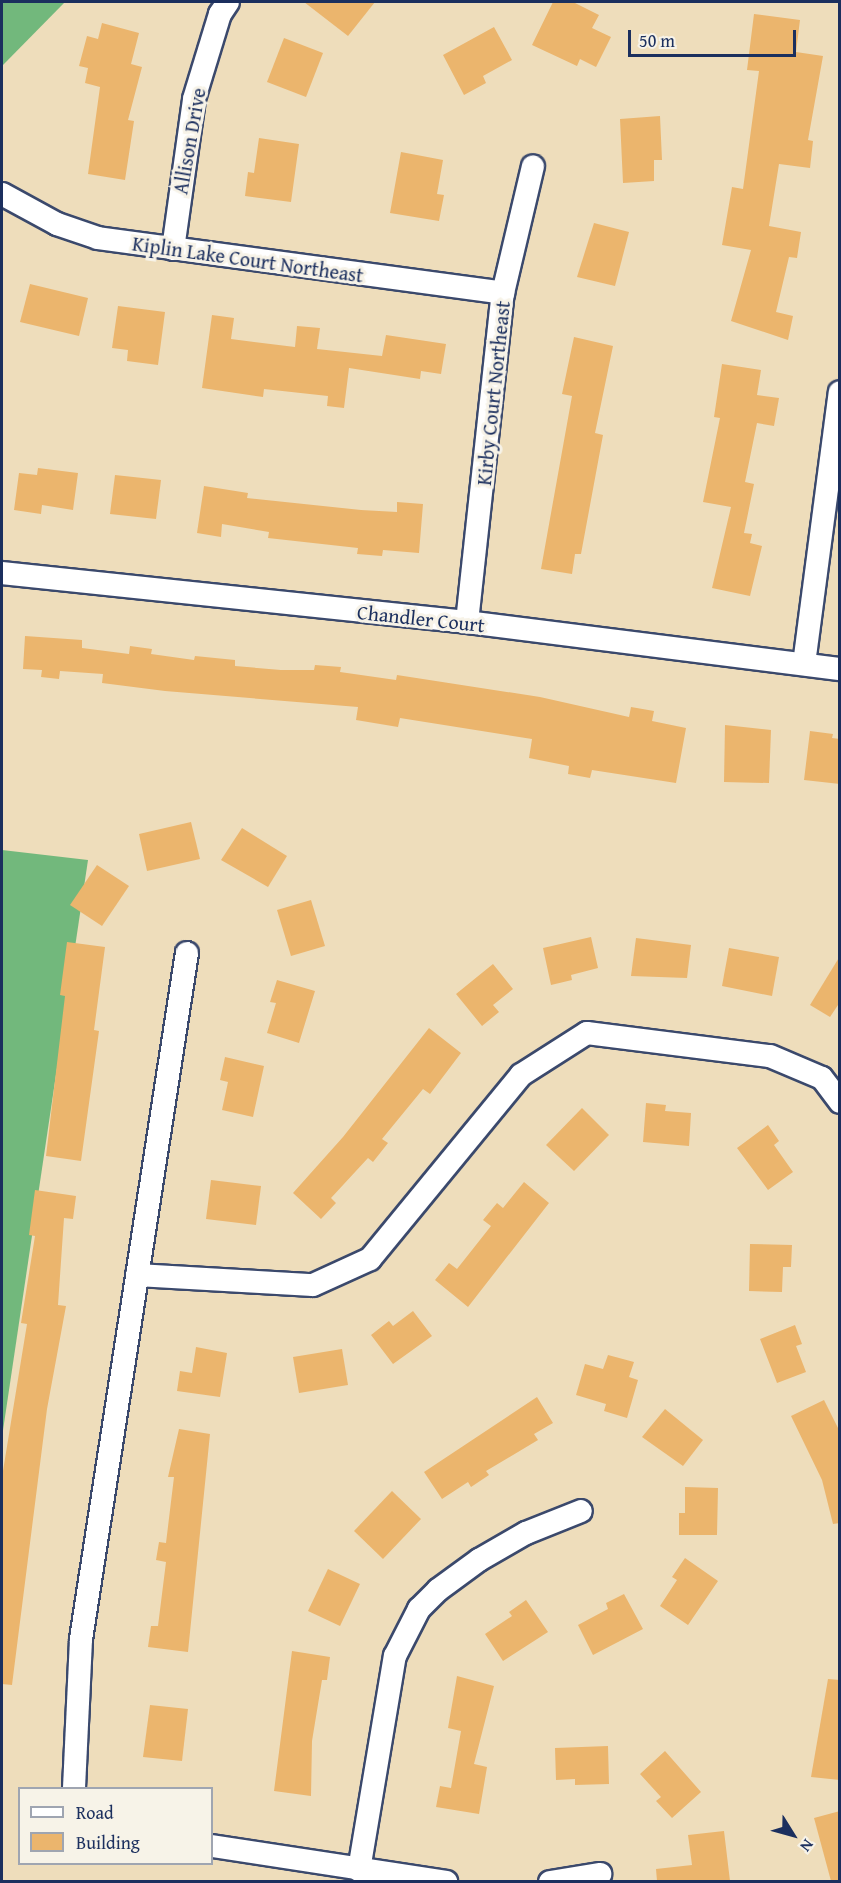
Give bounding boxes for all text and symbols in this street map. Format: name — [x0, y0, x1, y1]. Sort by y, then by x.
scale bar — [631, 18, 799, 56]
text: 50 m — [639, 27, 675, 54]
street label: Allison Drive — [168, 86, 210, 196]
street label: Kiplin Lake Court Northeast — [131, 231, 365, 287]
street label: Kirby Court Northeast — [471, 299, 515, 487]
street label: Chandler Court — [356, 599, 486, 637]
legend — [18, 1787, 213, 1865]
text: Road — [76, 1799, 114, 1826]
north arrow — [763, 1805, 823, 1865]
text: Building — [76, 1829, 140, 1856]
text: N — [795, 1834, 820, 1857]

